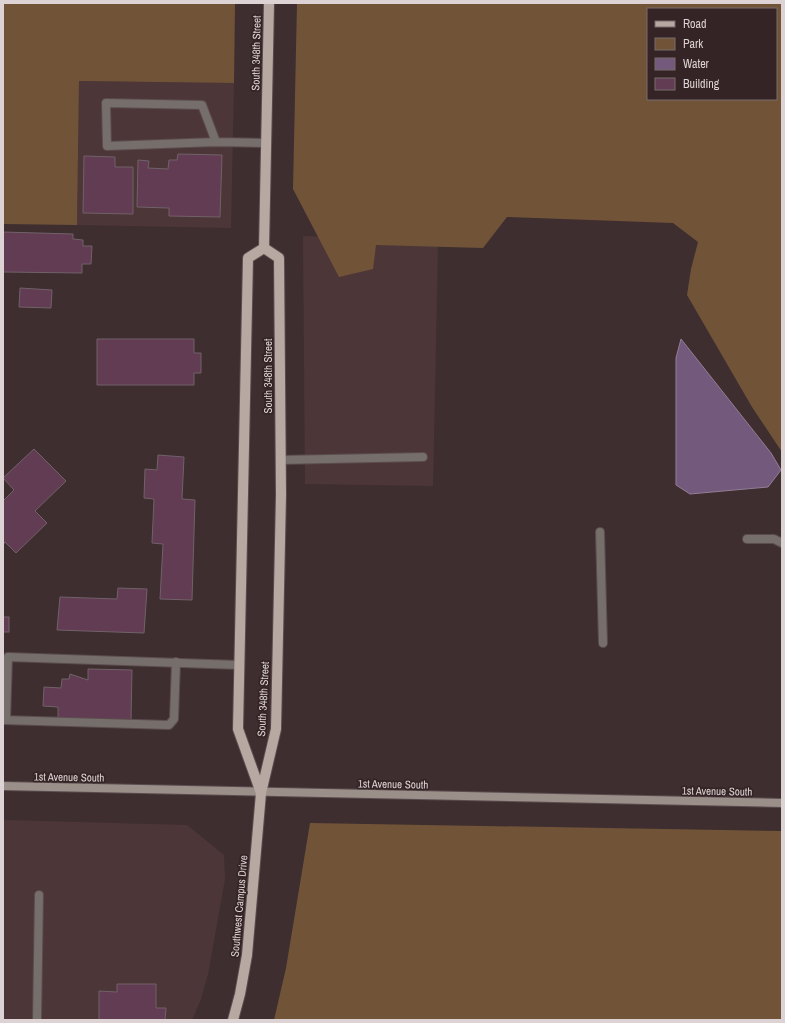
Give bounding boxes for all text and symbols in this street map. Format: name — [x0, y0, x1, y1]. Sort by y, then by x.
legend — [647, 8, 777, 100]
street label: South 348th Street — [248, 15, 264, 91]
text: Road — [683, 16, 707, 32]
text: Park — [683, 36, 703, 52]
text: Water — [683, 56, 710, 72]
text: Building — [683, 76, 720, 92]
street label: South 348th Street — [261, 338, 275, 414]
street label: South 348th Street — [254, 661, 272, 737]
street label: 1st Avenue South — [34, 769, 104, 785]
street label: 1st Avenue South — [358, 776, 428, 792]
street label: 1st Avenue South — [682, 783, 752, 799]
street label: Southwest Campus Drive — [228, 854, 250, 958]

